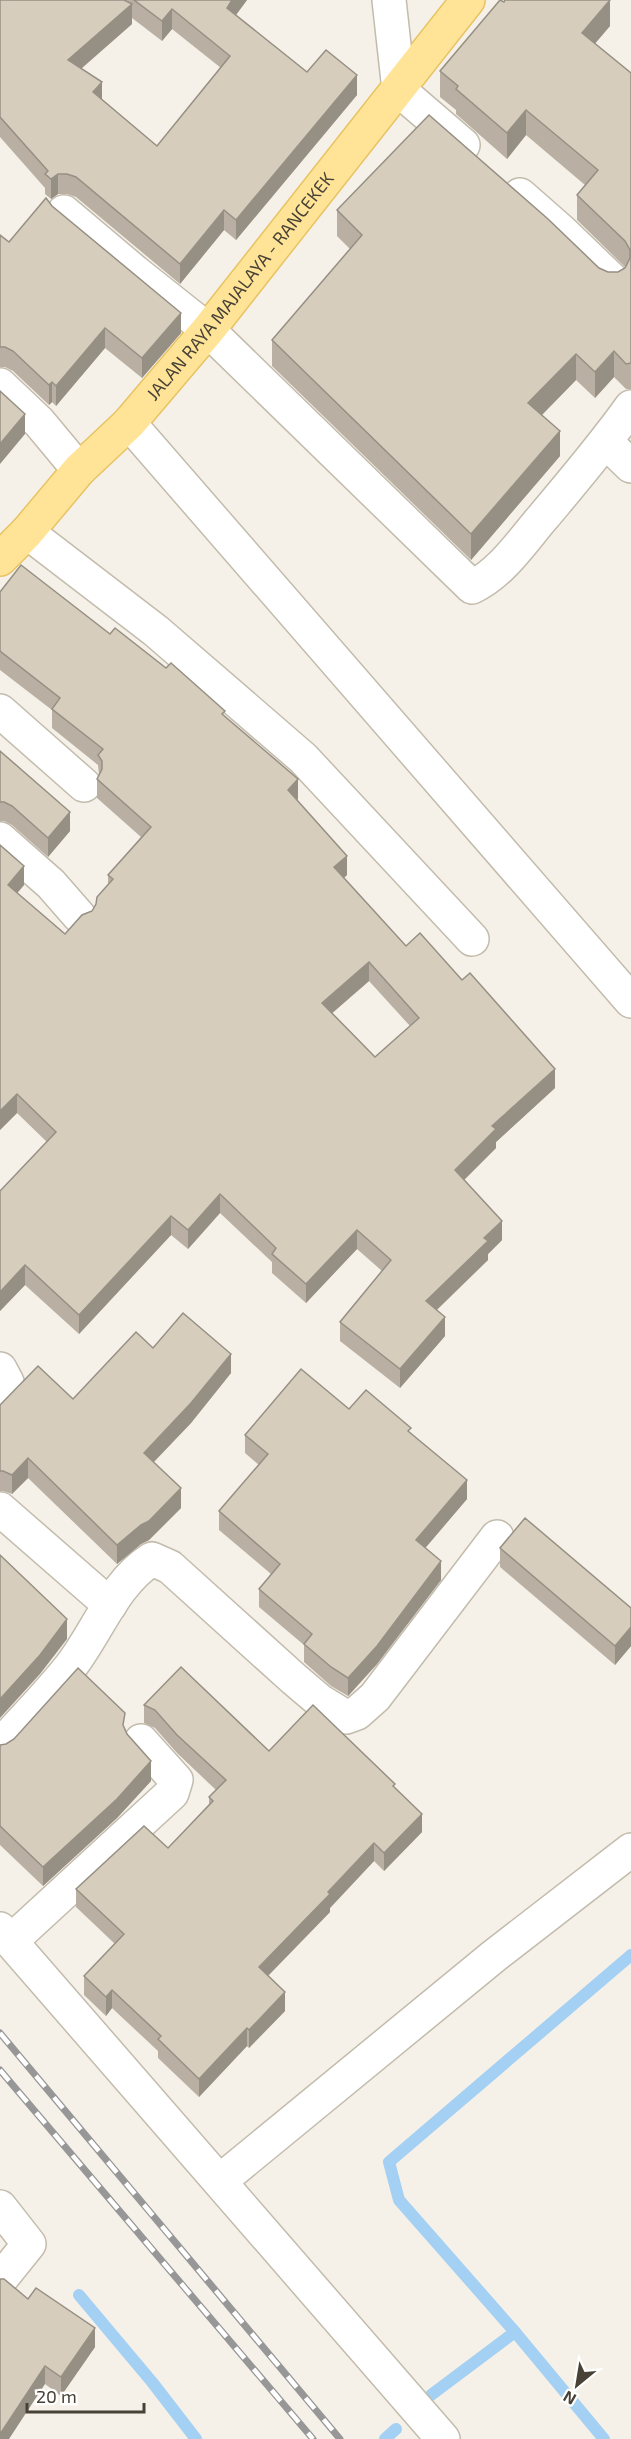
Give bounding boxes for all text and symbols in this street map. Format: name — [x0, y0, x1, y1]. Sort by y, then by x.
street label: JALAN RAYA MAJALAYA - RANCEKEK — [141, 167, 338, 404]
north arrow — [547, 2355, 607, 2415]
scale bar — [27, 2376, 144, 2414]
text: 20 m — [36, 2385, 77, 2407]
text: N — [559, 2387, 579, 2410]

